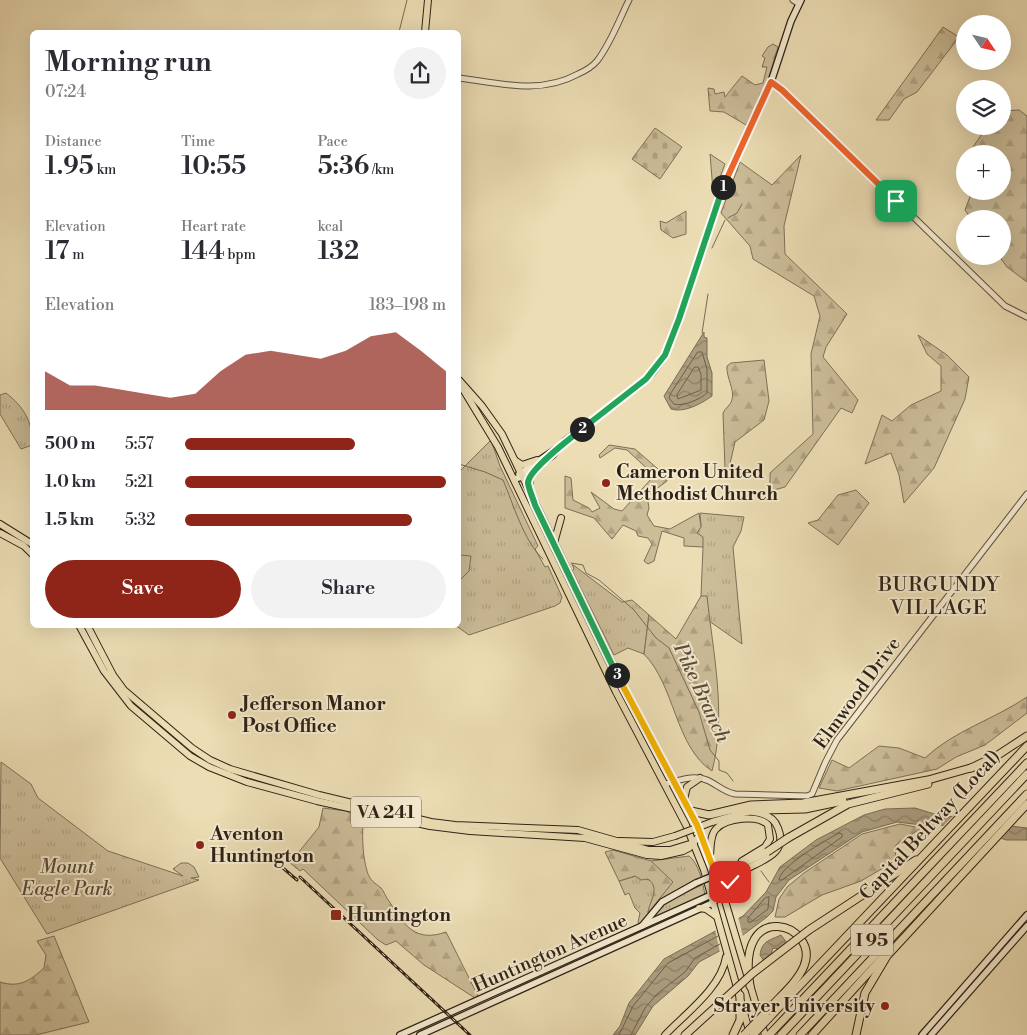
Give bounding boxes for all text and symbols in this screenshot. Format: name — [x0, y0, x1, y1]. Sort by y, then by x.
north arrow — [956, 15, 1011, 70]
map controls — [956, 15, 1011, 265]
text: Morning run — [45, 45, 212, 80]
button: share — [394, 47, 446, 99]
button: layers — [956, 80, 1011, 135]
text: 07:24 — [45, 82, 86, 102]
text: Distance — [45, 133, 102, 151]
text: Time — [181, 133, 215, 151]
text: Pace — [318, 133, 348, 151]
button: + — [956, 145, 1011, 200]
text: 1.95 — [45, 151, 94, 182]
text: 10:55 — [181, 151, 246, 182]
text: 5:36 — [318, 151, 369, 182]
text: km — [94, 161, 116, 179]
text: /km — [369, 161, 394, 179]
pin: 1 — [710, 174, 736, 200]
text: 1 — [720, 178, 727, 196]
pin — [875, 180, 917, 222]
icon: arrive — [882, 187, 910, 215]
button: − — [956, 210, 1011, 265]
text: Elevation — [45, 218, 106, 236]
text: Heart rate — [181, 218, 246, 236]
text: kcal — [318, 218, 343, 236]
text: 17 — [45, 236, 69, 267]
text: 144 — [181, 236, 225, 267]
text: 132 — [318, 236, 359, 267]
text: m — [69, 246, 84, 264]
text: bpm — [225, 246, 256, 264]
text: Elevation — [45, 295, 114, 315]
text: 183–198 m — [369, 295, 446, 315]
pin: 2 — [570, 416, 594, 442]
text: 2 — [578, 420, 587, 438]
text: 500 m — [45, 434, 95, 454]
text: 5:57 — [125, 434, 154, 454]
place label: Cameron United Methodist Church — [616, 460, 778, 506]
text: 1.0 km — [45, 472, 96, 492]
text: 5:21 — [125, 472, 154, 492]
marker: Cameron United Methodist Church — [600, 477, 612, 489]
text: 1.5 km — [45, 510, 94, 530]
text: 5:32 — [125, 510, 155, 530]
button: Save — [45, 560, 241, 618]
button: Share — [251, 560, 446, 618]
district label: BURGUNDY VILLAGE — [877, 573, 1000, 621]
street label: Elmwood Drive — [808, 632, 906, 754]
water label: Pike Branch — [667, 638, 735, 748]
pin: 3 — [604, 662, 630, 688]
text: 3 — [613, 666, 622, 684]
place label: Jefferson Manor Post Office — [239, 692, 386, 738]
marker: Jefferson Manor Post Office — [226, 709, 238, 721]
street label: Capital Beltway (Local) — [854, 745, 1006, 905]
road number: VA 241 — [351, 796, 421, 828]
place label: Aventon Huntington — [209, 822, 314, 868]
marker: Aventon Huntington — [194, 839, 206, 851]
park label: Mount Eagle Park — [21, 855, 112, 901]
pin — [709, 861, 751, 903]
icon: check — [716, 868, 744, 896]
place label: Huntington — [347, 903, 451, 927]
marker: Huntington — [329, 908, 343, 922]
street label: Huntington Avenue — [469, 908, 631, 998]
road number: I 95 — [851, 924, 893, 956]
place label: Strayer University — [714, 994, 875, 1018]
marker: Strayer University — [879, 1000, 891, 1012]

